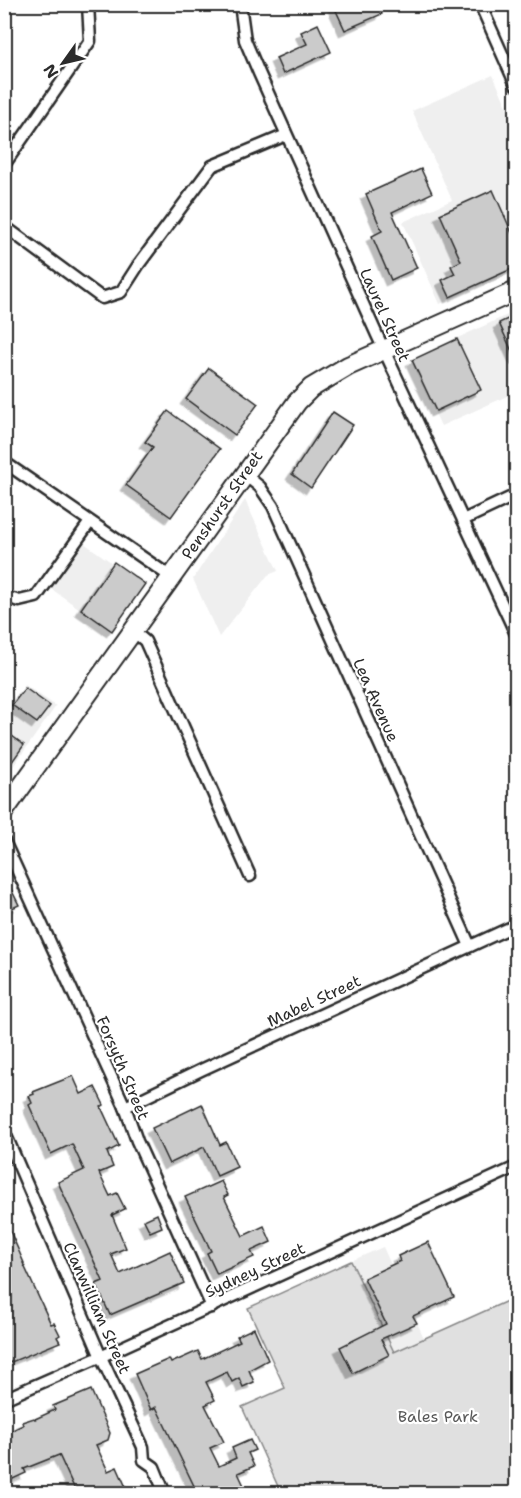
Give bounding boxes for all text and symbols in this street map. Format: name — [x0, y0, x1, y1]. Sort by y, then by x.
north arrow — [33, 33, 93, 93]
text: N — [39, 60, 63, 82]
street label: Laurel Street — [355, 265, 415, 365]
street label: Penshurst Street — [177, 447, 267, 563]
street label: Lea Avenue — [348, 655, 404, 745]
street label: Mabel Street — [264, 970, 364, 1032]
street label: Forsyth Street — [92, 1013, 154, 1123]
street label: Sydney Street — [202, 1238, 308, 1302]
street label: Clanwilliam Street — [58, 1239, 136, 1377]
park label: Bales Park — [398, 1406, 478, 1427]

